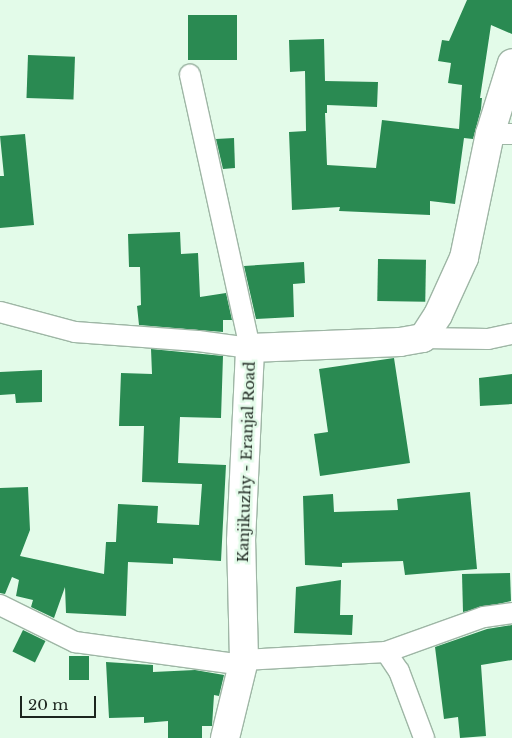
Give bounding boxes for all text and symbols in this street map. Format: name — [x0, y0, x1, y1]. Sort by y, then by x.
street label: Kanjikuzhy - Eranjal Road — [233, 361, 259, 563]
scale bar — [22, 686, 99, 718]
text: 20 m — [28, 695, 68, 714]

